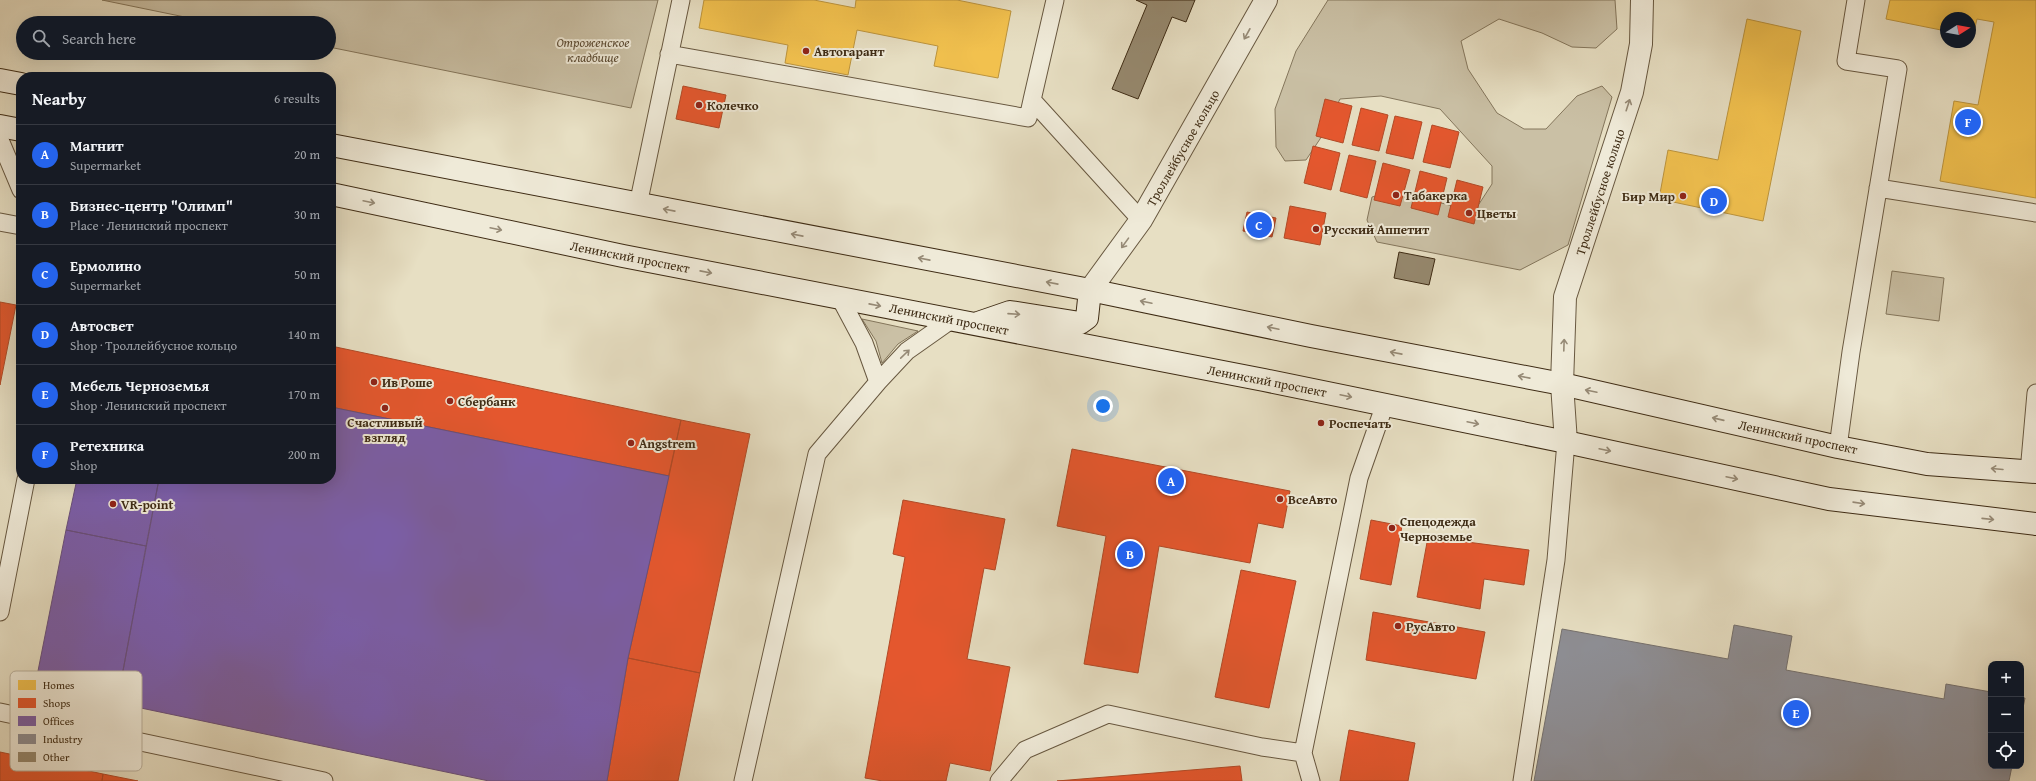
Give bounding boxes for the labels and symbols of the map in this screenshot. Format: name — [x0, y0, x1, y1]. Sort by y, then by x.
north arrow — [1940, 12, 1976, 48]
one-way arrow — [1243, 28, 1250, 40]
park label: Отроженское кладбище — [556, 33, 630, 67]
place label: Автогарант — [814, 42, 885, 61]
marker: Автогарант — [801, 46, 811, 56]
street label: Троллейбусное кольцо — [1142, 86, 1224, 210]
place label: Колечко — [707, 96, 759, 115]
one-way arrow — [1625, 99, 1632, 112]
marker: Колечко — [694, 100, 704, 110]
pin: F — [1955, 107, 1981, 137]
street label: Троллейбусное кольцо — [1571, 126, 1630, 258]
place label: Табакерка — [1404, 186, 1468, 205]
pin: D — [1701, 186, 1727, 216]
place label: Бир Мир — [1622, 187, 1676, 206]
marker: Табакерка — [1391, 190, 1401, 200]
marker: Бир Мир — [1678, 191, 1688, 201]
one-way arrow — [362, 199, 375, 207]
place label: Цветы — [1477, 204, 1516, 223]
one-way arrow — [663, 206, 676, 214]
marker: Цветы — [1464, 208, 1474, 218]
pin: C — [1246, 210, 1272, 240]
place label: Русский Аппетит — [1324, 220, 1429, 239]
marker: Русский Аппетит — [1311, 224, 1321, 234]
one-way arrow — [489, 226, 502, 234]
one-way arrow — [791, 230, 804, 238]
street label: Ленинский проспект — [569, 236, 692, 278]
one-way arrow — [1121, 237, 1129, 248]
one-way arrow — [918, 254, 931, 262]
one-way arrow — [699, 269, 712, 277]
one-way arrow — [1046, 279, 1059, 287]
one-way arrow — [1139, 297, 1152, 305]
street label: Ленинский проспект — [888, 298, 1011, 340]
one-way arrow — [868, 301, 881, 309]
one-way arrow — [1007, 310, 1020, 317]
one-way arrow — [1267, 324, 1280, 332]
one-way arrow — [1560, 339, 1567, 352]
one-way arrow — [1390, 348, 1403, 356]
one-way arrow — [900, 349, 910, 359]
street label: Ленинский проспект — [1206, 360, 1329, 402]
place label: Ив Роше — [382, 373, 432, 392]
one-way arrow — [1518, 373, 1531, 381]
marker: Ив Роше — [369, 377, 379, 387]
one-way arrow — [1585, 386, 1598, 394]
place label: Сбербанк — [458, 392, 516, 411]
one-way arrow — [1339, 393, 1352, 401]
marker: Сбербанк — [445, 396, 455, 406]
your location — [1093, 396, 1113, 416]
marker: Счастливый взгляд — [380, 403, 390, 413]
place label: Счастливый взгляд — [347, 413, 423, 447]
place label: Роспечать — [1329, 414, 1392, 433]
one-way arrow — [1712, 415, 1725, 423]
street label: Ленинский проспект — [1737, 415, 1860, 459]
marker: Роспечать — [1316, 418, 1326, 428]
one-way arrow — [1466, 419, 1479, 427]
place label: Angstrem — [639, 434, 697, 453]
marker: Angstrem — [626, 438, 636, 448]
one-way arrow — [1598, 447, 1611, 455]
pin: A — [1158, 466, 1184, 496]
one-way arrow — [1991, 466, 2004, 473]
one-way arrow — [1725, 474, 1738, 482]
place label: ВсеАвто — [1288, 490, 1337, 509]
marker: ВсеАвто — [1275, 494, 1285, 504]
place label: VR-point — [121, 495, 173, 514]
marker: VR-point — [108, 499, 118, 509]
one-way arrow — [1852, 499, 1865, 507]
place label: Спецодежда Черноземье — [1400, 512, 1476, 546]
one-way arrow — [1981, 515, 1994, 523]
marker: Спецодежда Черноземье — [1387, 523, 1397, 533]
pin: B — [1117, 539, 1143, 569]
place label: РусАвто — [1406, 617, 1455, 636]
marker: РусАвто — [1393, 621, 1403, 631]
legend — [10, 671, 142, 771]
text: Homes — [43, 677, 74, 693]
text: Shops — [43, 695, 70, 711]
pin: E — [1783, 698, 1809, 728]
text: Offices — [43, 713, 74, 729]
text: Industry — [43, 731, 83, 747]
text: Other — [43, 749, 70, 765]

